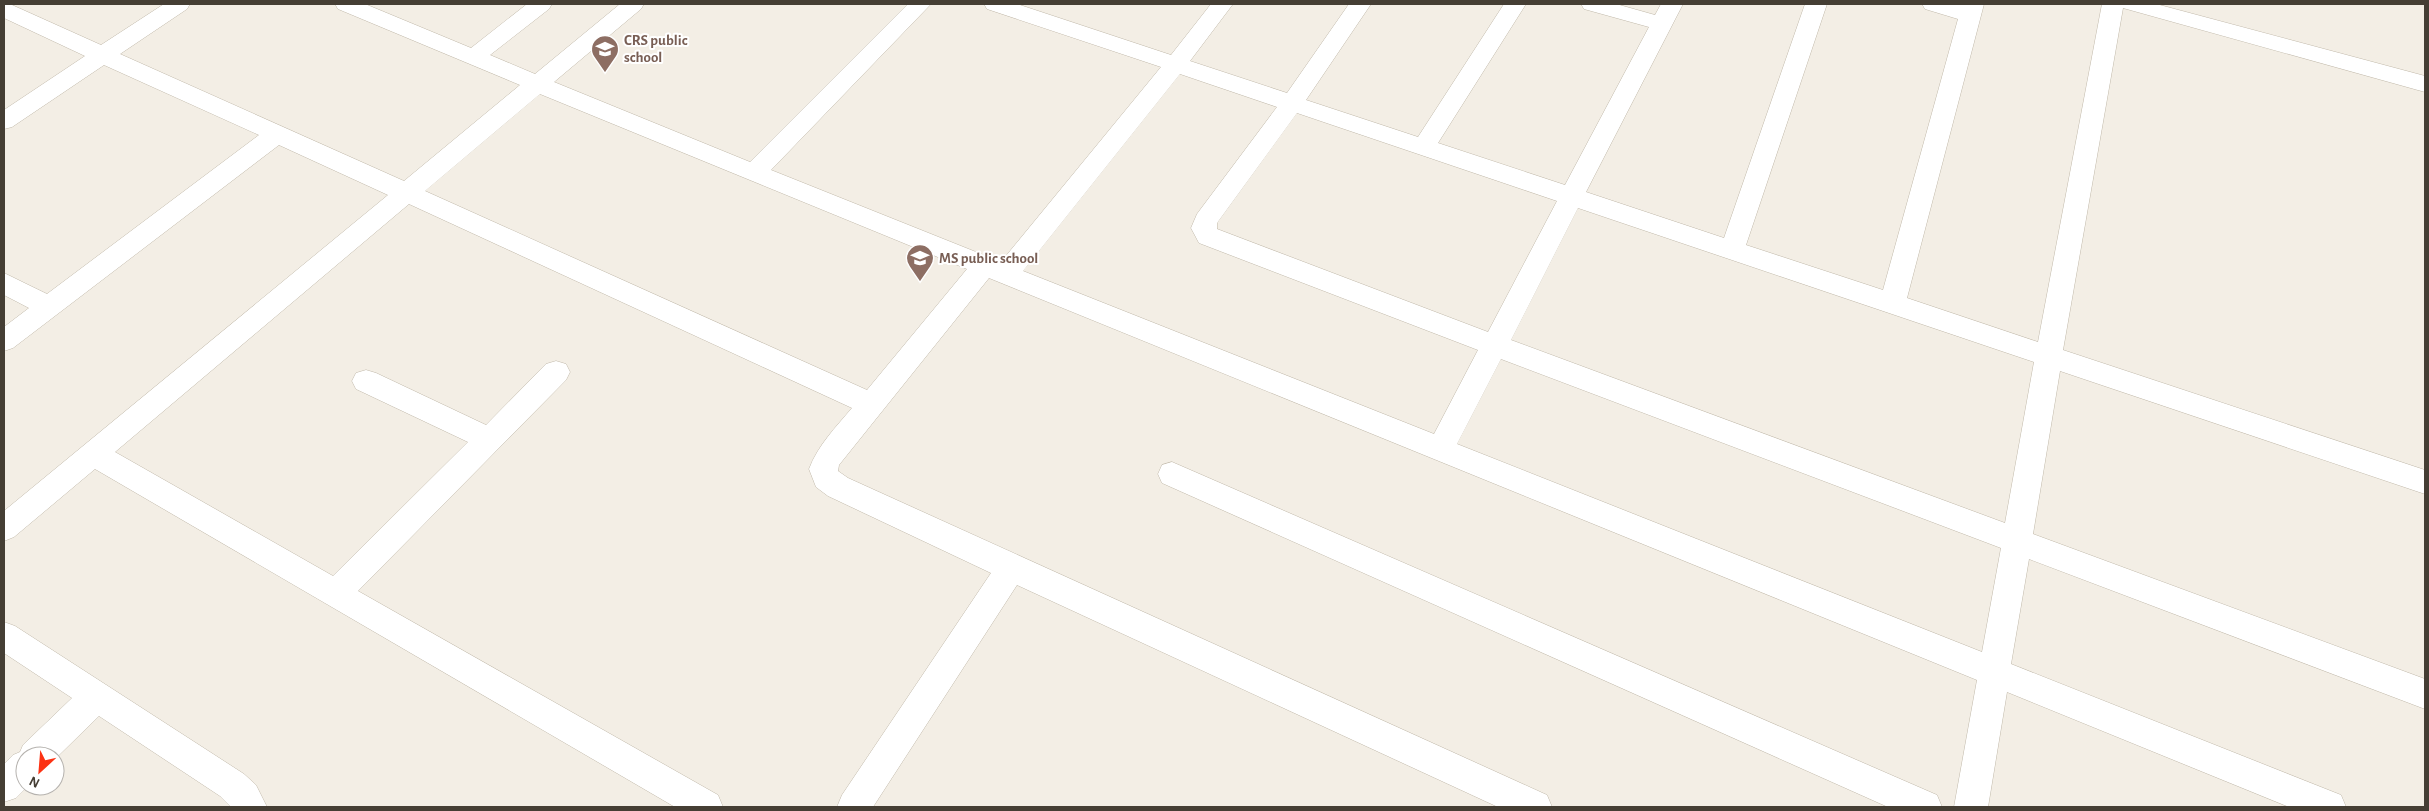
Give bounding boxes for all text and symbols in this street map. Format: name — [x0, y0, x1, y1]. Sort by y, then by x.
place label: CRS public school — [624, 33, 688, 65]
school or university icon: CRS public school — [590, 34, 620, 73]
school or university icon: MS public school — [905, 243, 935, 282]
place label: MS public school — [939, 251, 1038, 266]
north arrow — [15, 746, 65, 796]
text: N — [27, 773, 42, 790]

